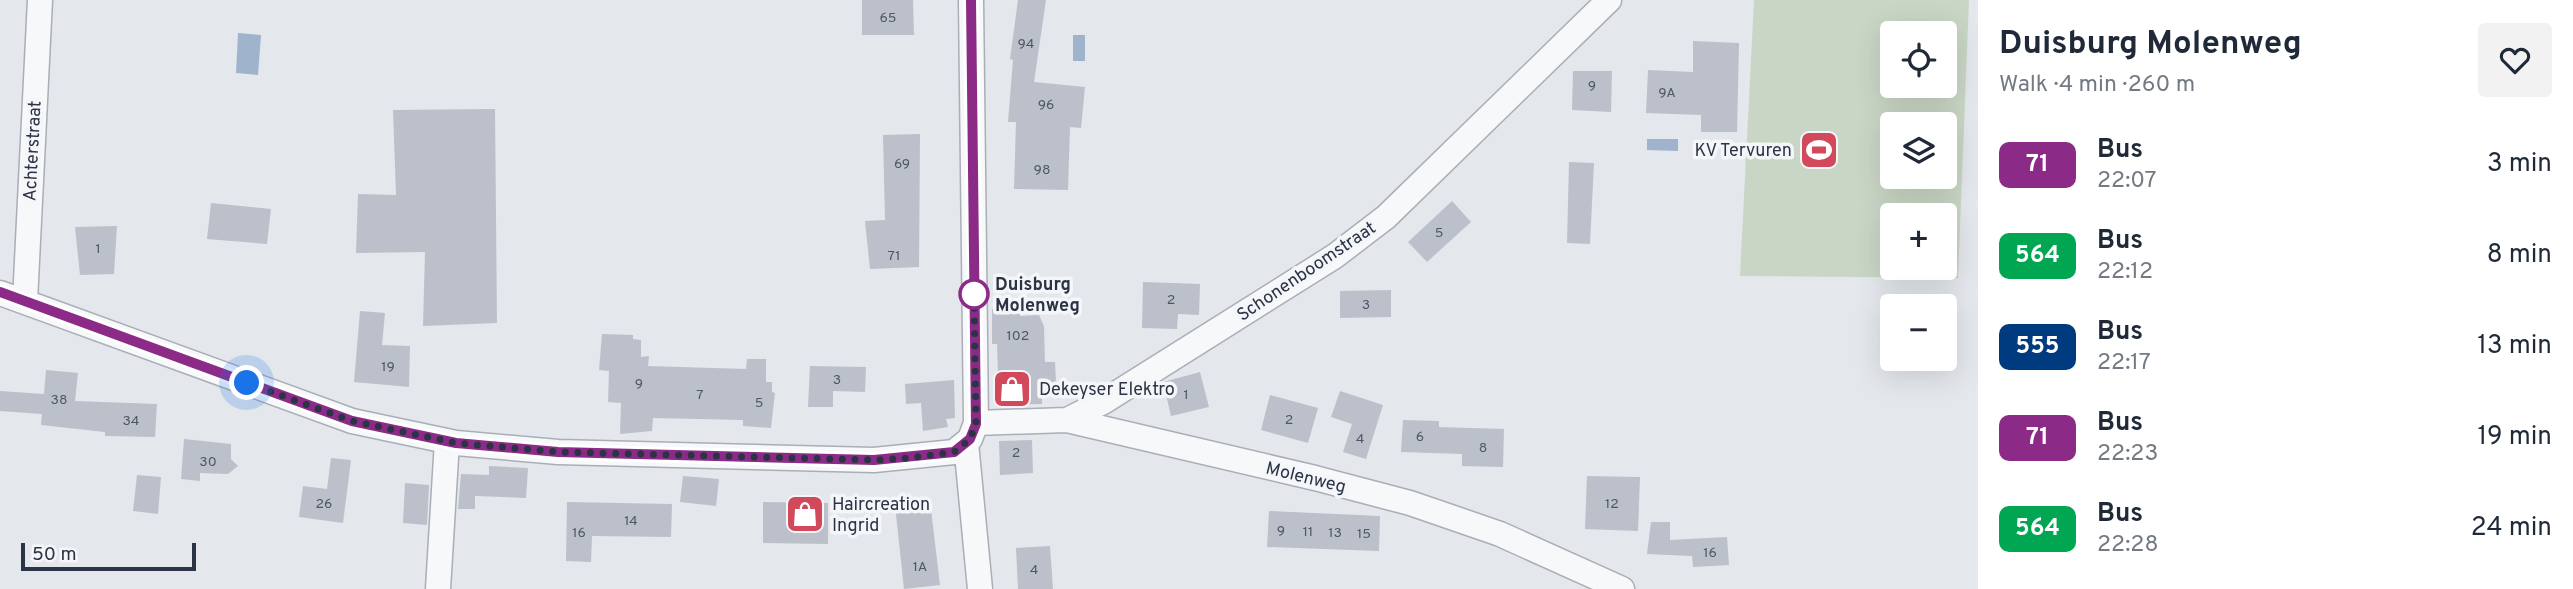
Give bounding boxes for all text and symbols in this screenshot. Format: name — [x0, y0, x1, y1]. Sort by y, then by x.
house number: 65 — [879, 10, 897, 27]
map controls — [1880, 21, 1957, 371]
button: locate — [1880, 21, 1957, 98]
button: heart — [2478, 23, 2552, 97]
text: Duisburg Molenweg — [1999, 24, 2302, 66]
house number: 94 — [1017, 36, 1035, 53]
text: Walk · 4 min · 260 m — [1999, 71, 2195, 100]
house number: 9 — [1588, 78, 1596, 95]
house number: 9A — [1658, 85, 1676, 102]
house number: 96 — [1038, 97, 1054, 114]
street label: Achterstraat — [19, 100, 48, 202]
button: layers — [1880, 112, 1957, 189]
sports icon: KV Tervuren — [1798, 129, 1840, 171]
text: Bus — [2097, 134, 2143, 167]
place label: KV Tervuren — [1695, 140, 1792, 163]
text: 3 min — [2487, 148, 2552, 181]
text: 71 — [2026, 150, 2049, 180]
house number: 69 — [894, 156, 910, 173]
house number: 98 — [1034, 162, 1050, 179]
text: 22:07 — [2097, 167, 2156, 196]
button: + — [1880, 203, 1957, 280]
street label: Schonenboomstraat — [1233, 217, 1381, 327]
house number: 5 — [1435, 225, 1443, 242]
text: Bus — [2097, 225, 2143, 258]
text: 8 min — [2487, 239, 2552, 272]
house number: 1 — [95, 241, 101, 258]
text: 564 — [2015, 241, 2060, 271]
house number: 71 — [888, 248, 900, 265]
text: 22:12 — [2097, 258, 2153, 287]
place label: Duisburg Molenweg — [995, 274, 1080, 318]
marker: Duisburg Molenweg — [959, 279, 989, 309]
house number: 2 — [1167, 292, 1175, 309]
button: − — [1880, 294, 1957, 371]
house number: 3 — [1362, 297, 1370, 314]
text: Bus — [2097, 316, 2143, 349]
house number: 102 — [1007, 328, 1029, 345]
text: 13 min — [2477, 330, 2552, 363]
text: 555 — [2016, 332, 2060, 362]
text: 22:17 — [2097, 349, 2151, 378]
house number: 19 — [381, 359, 395, 376]
your location — [229, 365, 264, 400]
shop icon: Dekeyser Elektro — [991, 368, 1033, 410]
house number: 3 — [833, 372, 841, 389]
house number: 9 — [635, 376, 643, 393]
place label: Dekeyser Elektro — [1039, 379, 1175, 402]
house number: 7 — [696, 387, 704, 404]
house number: 1 — [1183, 387, 1189, 404]
house number: 38 — [51, 392, 67, 409]
house number: 5 — [755, 395, 763, 412]
text: Bus — [2097, 407, 2143, 440]
house number: 2 — [1285, 412, 1293, 429]
house number: 34 — [122, 413, 140, 430]
text: 19 min — [2477, 421, 2552, 454]
text: 71 — [2026, 423, 2049, 453]
house number: 6 — [1416, 429, 1424, 446]
house number: 4 — [1356, 431, 1364, 448]
house number: 8 — [1479, 440, 1487, 457]
text: 22:23 — [2097, 440, 2158, 469]
house number: 2 — [1012, 445, 1020, 462]
house number: 30 — [199, 454, 217, 471]
street label: Molenweg — [1263, 457, 1348, 500]
shop icon: Haircreation Ingrid — [784, 493, 826, 535]
place label: Haircreation Ingrid — [832, 494, 930, 538]
house number: 26 — [316, 496, 332, 513]
house number: 12 — [1605, 496, 1619, 513]
text: Bus — [2097, 498, 2143, 531]
text: 24 min — [2471, 512, 2552, 545]
house number: 14 — [624, 513, 638, 530]
text: 564 — [2015, 514, 2060, 544]
house number: 9 — [1277, 523, 1285, 540]
house number: 11 — [1303, 524, 1313, 541]
house number: 16 — [572, 525, 586, 542]
house number: 13 — [1328, 525, 1342, 542]
house number: 15 — [1357, 526, 1371, 543]
text: 22:28 — [2097, 531, 2158, 560]
scale bar — [21, 540, 196, 572]
text: 50 m — [32, 543, 77, 567]
house number: 16 — [1703, 545, 1717, 562]
house number: 1A — [913, 559, 927, 576]
house number: 4 — [1030, 562, 1038, 579]

